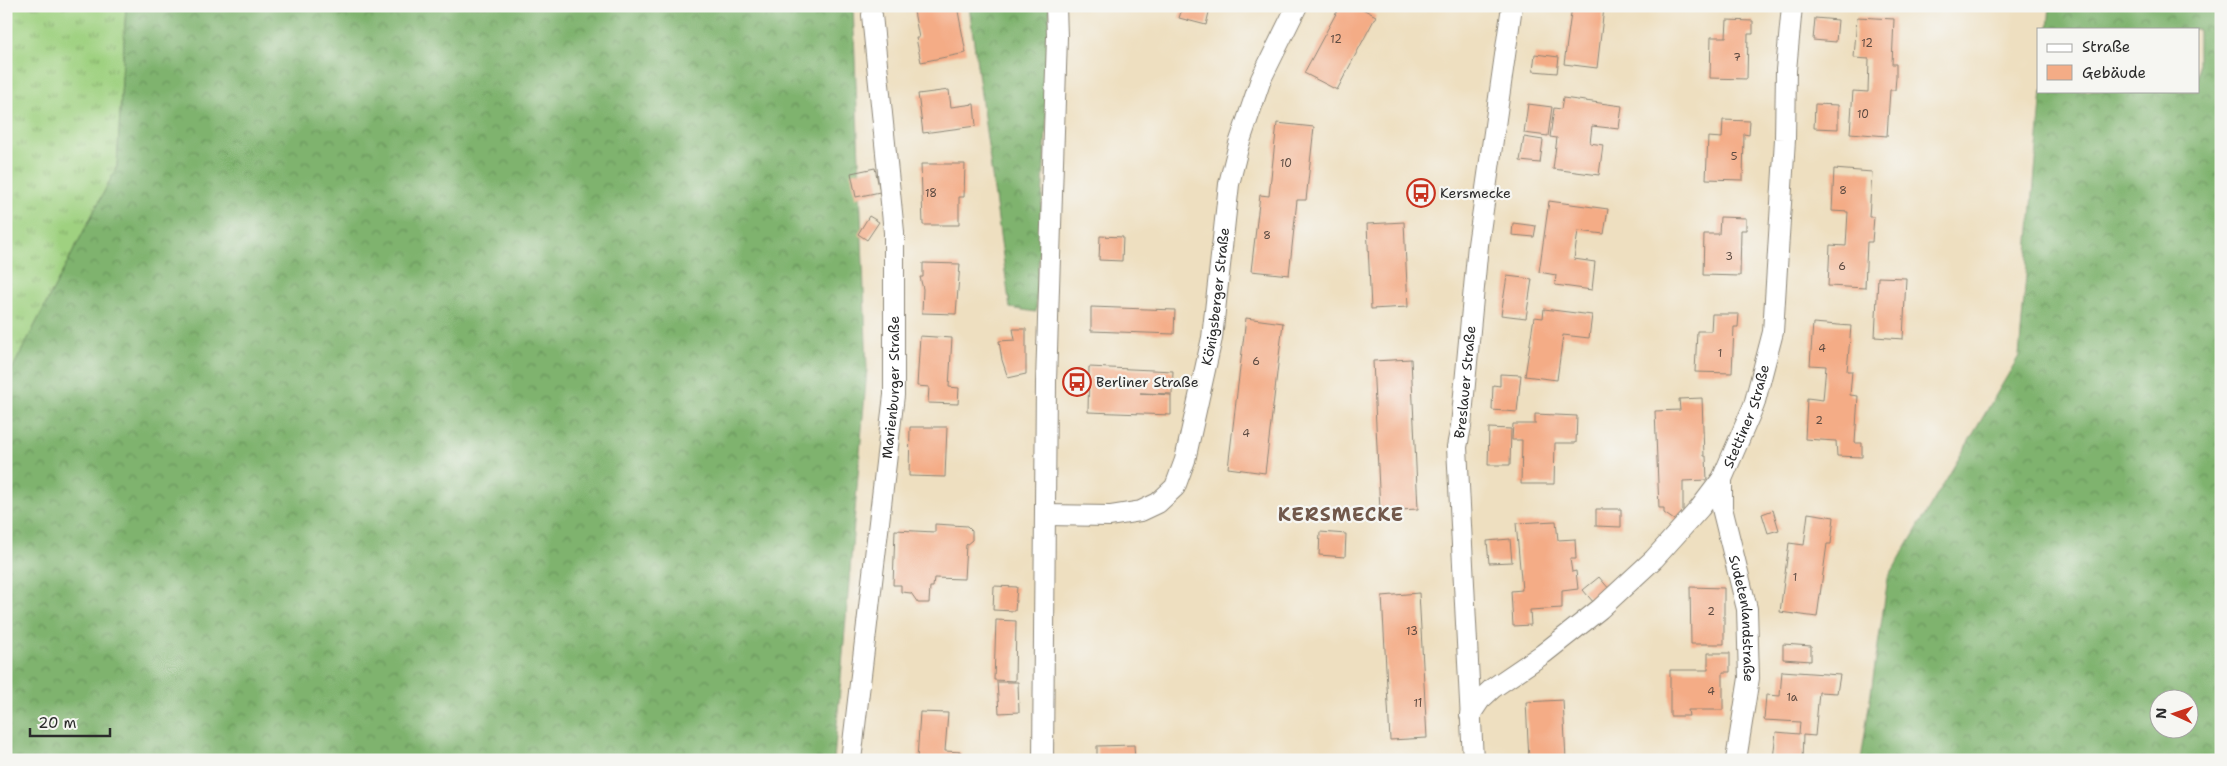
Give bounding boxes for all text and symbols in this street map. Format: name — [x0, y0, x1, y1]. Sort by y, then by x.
legend — [2037, 28, 2200, 92]
house number: 12 — [1330, 32, 1342, 47]
house number: 12 — [1861, 36, 1873, 51]
text: Straße — [2082, 37, 2130, 57]
house number: 7 — [1733, 50, 1741, 65]
text: Gebäude — [2082, 63, 2146, 83]
house number: 10 — [1857, 107, 1869, 122]
house number: 5 — [1731, 149, 1738, 164]
house number: 10 — [1280, 156, 1292, 171]
bus stop icon: Kersmecke — [1406, 178, 1436, 208]
house number: 8 — [1839, 183, 1847, 198]
place label: Kersmecke — [1440, 184, 1511, 202]
house number: 18 — [925, 186, 937, 201]
street label: Königsberger Straße — [1197, 226, 1233, 367]
house number: 8 — [1263, 228, 1271, 243]
house number: 3 — [1725, 249, 1733, 264]
house number: 6 — [1838, 259, 1846, 274]
street label: Marienburger Straße — [878, 316, 903, 460]
street label: Breslauer Straße — [1450, 325, 1479, 440]
house number: 4 — [1818, 341, 1826, 356]
house number: 1 — [1718, 346, 1722, 361]
house number: 6 — [1252, 354, 1260, 369]
street label: Stettiner Straße — [1719, 362, 1773, 471]
bus stop icon: Berliner Straße — [1062, 367, 1092, 397]
place label: Berliner Straße — [1096, 373, 1199, 391]
house number: 2 — [1815, 413, 1823, 428]
house number: 4 — [1242, 426, 1250, 441]
district label: KERSMECKE — [1278, 502, 1404, 527]
street label: Sudetenlandstraße — [1725, 553, 1758, 684]
house number: 1 — [1793, 570, 1797, 585]
house number: 2 — [1707, 604, 1715, 619]
house number: 13 — [1406, 624, 1418, 639]
house number: 4 — [1707, 684, 1715, 699]
north arrow — [2150, 688, 2200, 738]
house number: 1a — [1786, 690, 1798, 705]
house number: 11 — [1414, 696, 1422, 711]
scale bar — [30, 706, 110, 738]
text: N — [2152, 707, 2170, 719]
text: 20 m — [38, 713, 77, 733]

